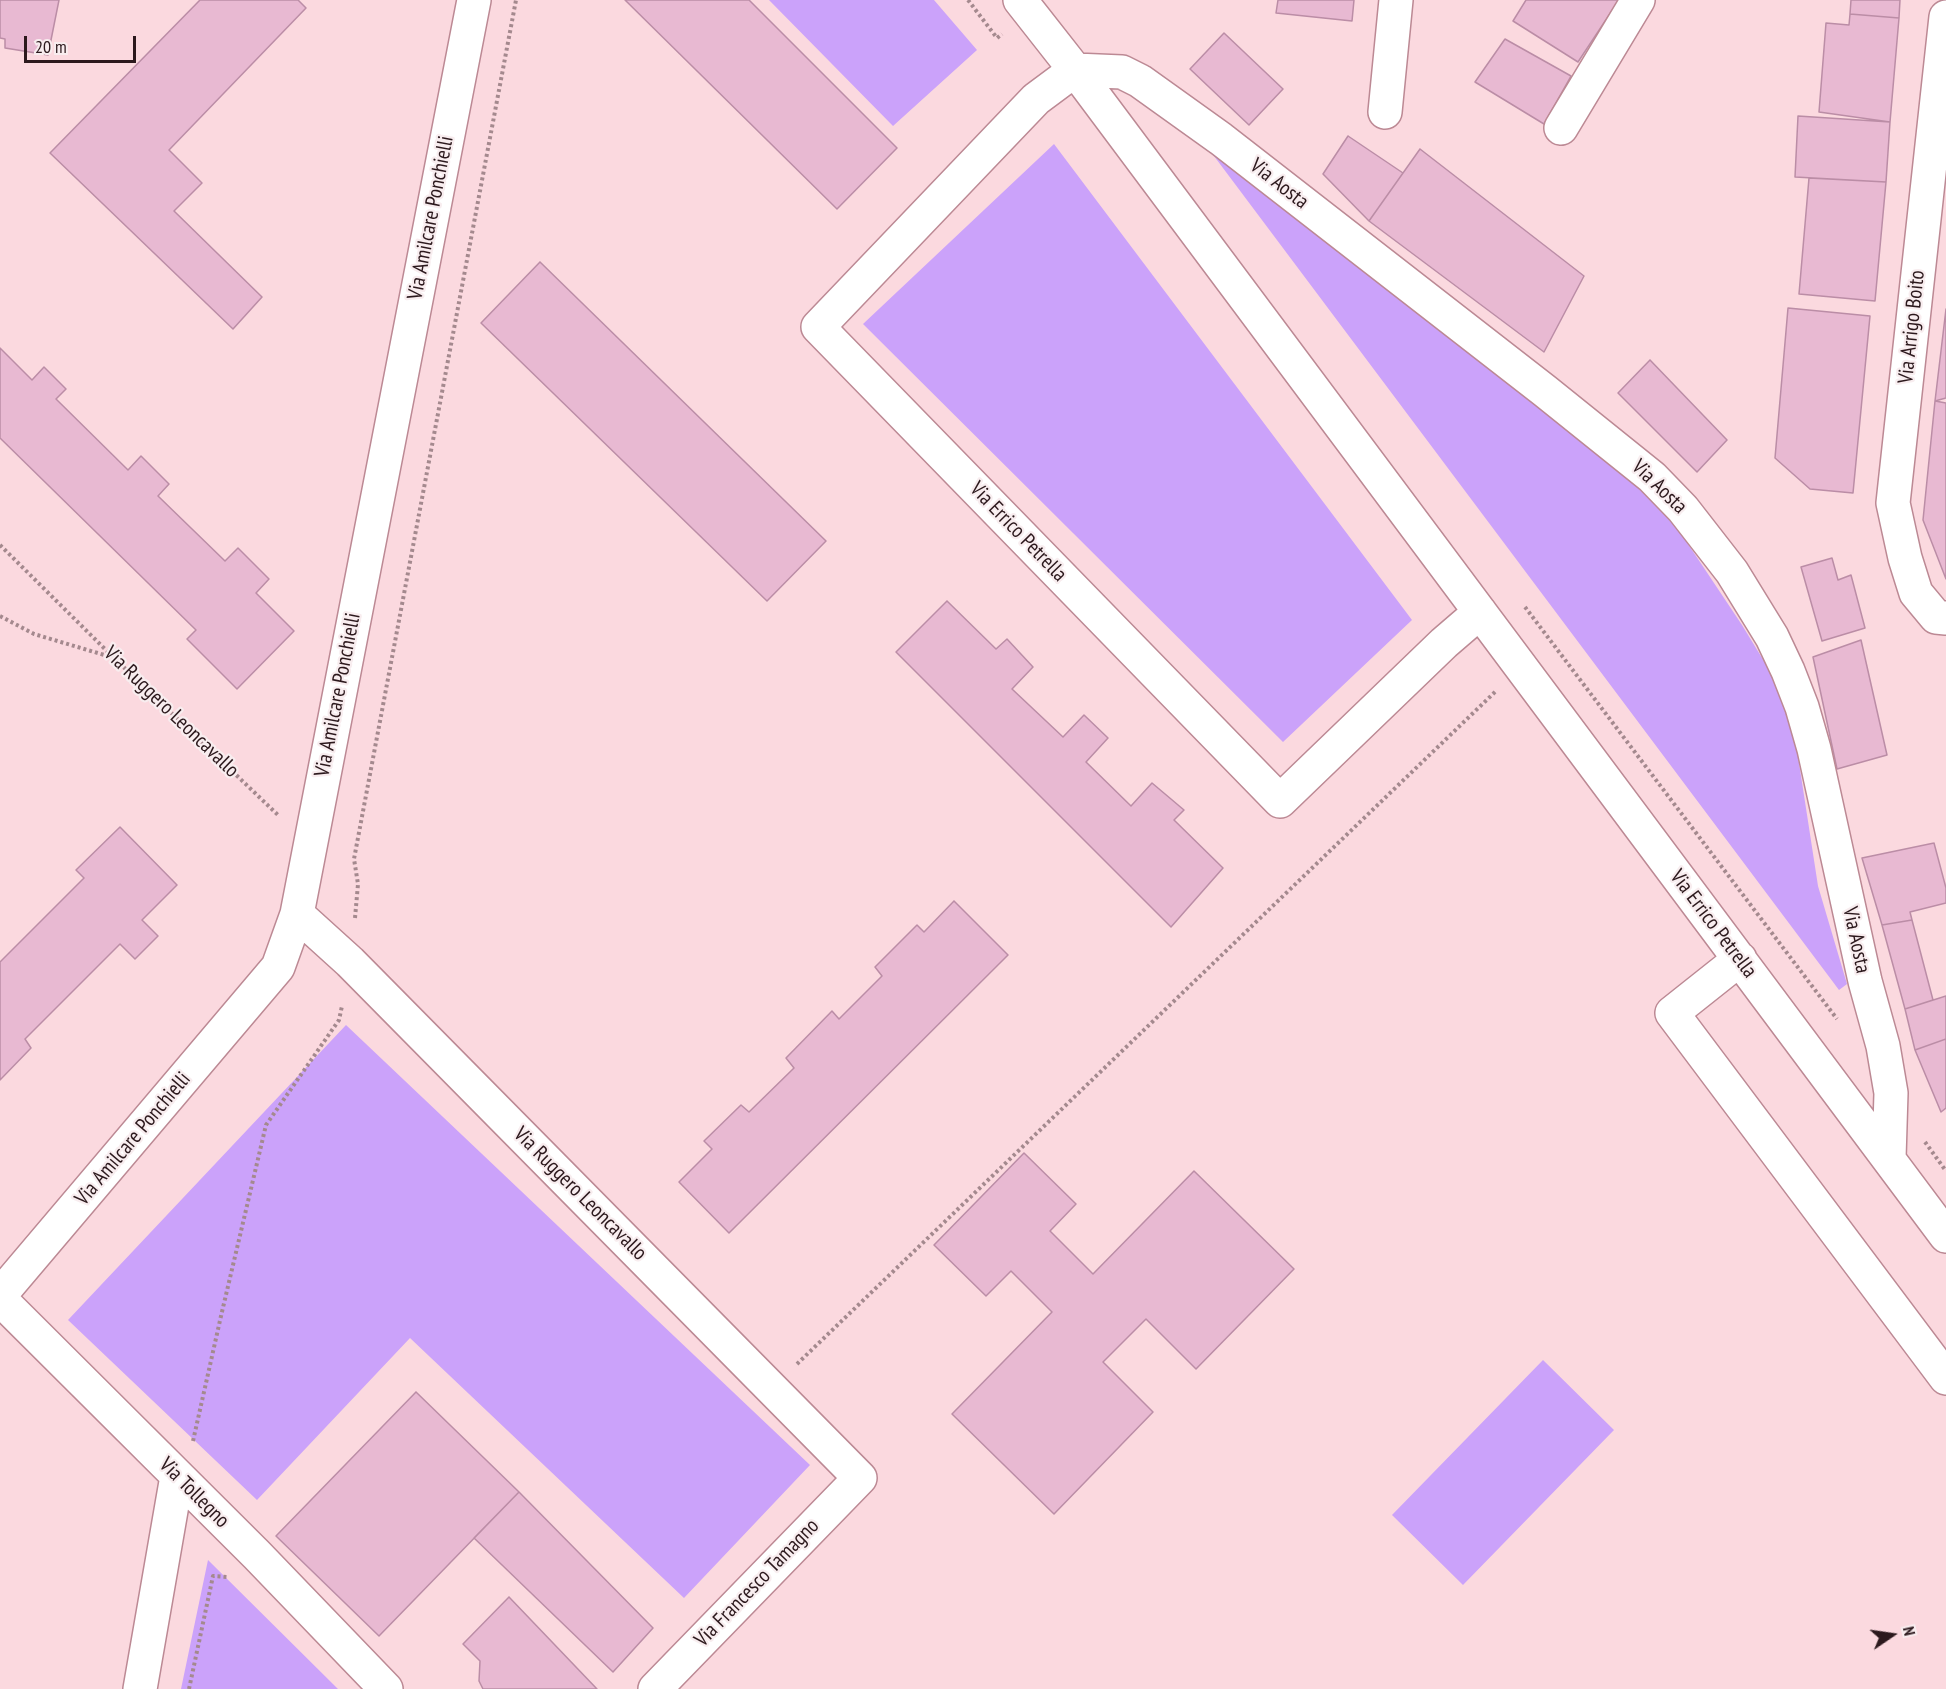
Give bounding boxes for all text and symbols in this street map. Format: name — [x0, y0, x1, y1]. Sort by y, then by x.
scale bar — [27, 24, 140, 62]
text: 20 m — [35, 35, 67, 58]
street label: Via Amilcare Ponchielli — [403, 134, 459, 302]
street label: Via Aosta — [1245, 153, 1313, 215]
street label: Via Arrigo Boito — [1894, 269, 1930, 385]
street label: Via Aosta — [1626, 455, 1692, 519]
street label: Via Errico Petrella — [964, 477, 1072, 587]
street label: Via Amilcare Ponchielli — [310, 611, 366, 779]
street label: Via Ruggero Leoncavallo — [98, 641, 244, 783]
street label: Via Errico Petrella — [1664, 865, 1762, 983]
street label: Via Aosta — [1837, 905, 1875, 975]
street label: Via Amilcare Ponchielli — [70, 1067, 196, 1211]
street label: Via Ruggero Leoncavallo — [508, 1122, 652, 1266]
street label: Via Tollegno — [154, 1453, 234, 1533]
street label: Via Francesco Tamagno — [690, 1514, 824, 1652]
north arrow — [1862, 1605, 1922, 1665]
text: N — [1899, 1624, 1920, 1637]

